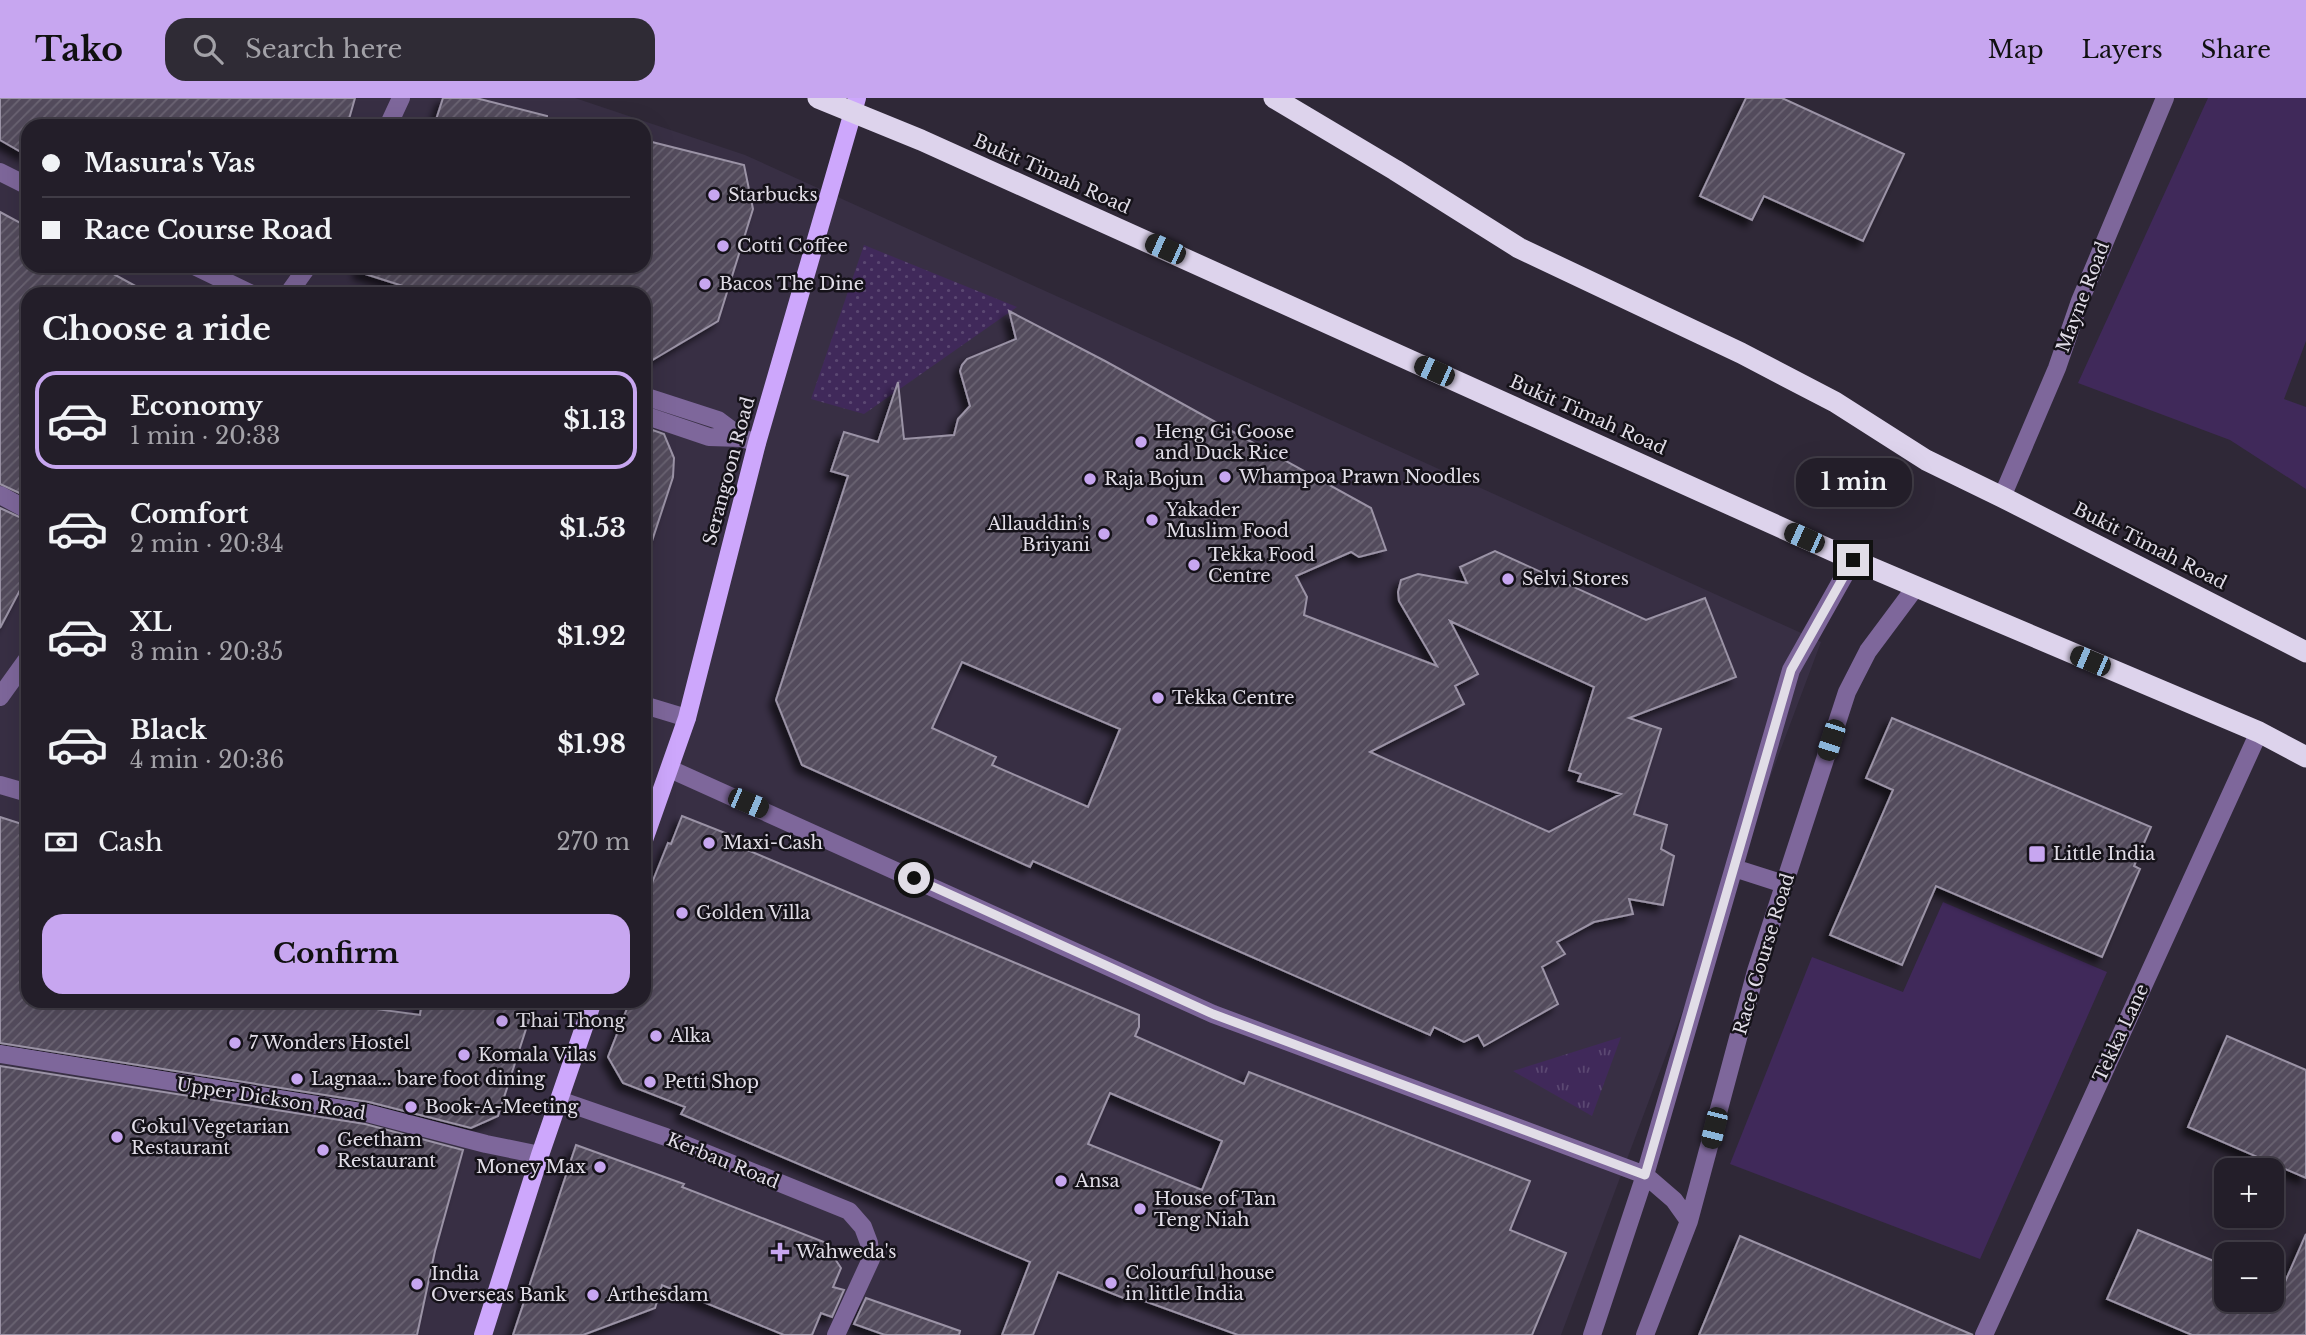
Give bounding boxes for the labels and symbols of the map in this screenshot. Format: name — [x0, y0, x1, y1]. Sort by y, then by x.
street label: Bukit Timah Road — [970, 130, 1134, 218]
place label: Starbucks — [728, 184, 818, 206]
marker: Starbucks — [706, 187, 722, 203]
car — [1142, 231, 1189, 267]
place label: Cotti Coffee — [737, 235, 848, 257]
marker: Cotti Coffee — [715, 238, 731, 254]
street label: Mayne Road — [2052, 239, 2114, 355]
place label: Bacos The Dine — [719, 273, 864, 295]
marker: Bacos The Dine — [697, 276, 713, 292]
car — [1411, 353, 1458, 389]
street label: Bukit Timah Road — [1506, 371, 1670, 459]
street label: Serangoon Road — [699, 394, 759, 548]
place label: Heng Gi Goose and Duck Rice — [1155, 421, 1294, 464]
marker: Heng Gi Goose and Duck Rice — [1133, 434, 1149, 450]
callout: 1 min — [1795, 458, 1911, 508]
place label: Whampoa Prawn Noodles — [1238, 466, 1480, 488]
place label: Raja Bojun — [1104, 468, 1204, 490]
marker: Whampoa Prawn Noodles — [1217, 469, 1233, 485]
marker: Raja Bojun — [1082, 471, 1098, 487]
street label: Bukit Timah Road — [2070, 498, 2230, 594]
place label: Yakader Muslim Food — [1165, 499, 1289, 542]
marker: Yakader Muslim Food — [1144, 512, 1160, 528]
place label: Allauddin’s Briyani — [986, 513, 1090, 556]
car — [1781, 520, 1828, 556]
marker: Allauddin’s Briyani — [1096, 526, 1112, 542]
place label: Tekka Food Centre — [1208, 544, 1315, 587]
route end — [1837, 544, 1869, 576]
marker: Tekka Food Centre — [1186, 557, 1202, 573]
place label: Selvi Stores — [1522, 568, 1629, 590]
marker: Selvi Stores — [1500, 571, 1516, 587]
car — [2067, 643, 2114, 679]
place label: Tekka Centre — [1172, 687, 1295, 709]
marker: Tekka Centre — [1150, 690, 1166, 706]
car — [1815, 717, 1848, 763]
car — [725, 785, 772, 821]
place label: Maxi-Cash — [723, 832, 823, 854]
marker: Maxi-Cash — [701, 835, 717, 851]
place label: Little India — [2053, 843, 2155, 865]
marker: Little India — [2027, 844, 2047, 864]
route start — [898, 862, 930, 894]
street label: Race Course Road — [1729, 871, 1799, 1037]
place label: Golden Villa — [696, 902, 810, 924]
marker: Golden Villa — [674, 905, 690, 921]
street label: Tekka Lane — [2089, 980, 2153, 1086]
place label: Thai Thong — [516, 1010, 626, 1032]
marker: Thai Thong — [494, 1013, 510, 1029]
place label: Alka — [669, 1025, 711, 1047]
marker: Alka — [648, 1028, 664, 1044]
place label: 7 Wonders Hostel — [249, 1032, 410, 1054]
marker: 7 Wonders Hostel — [227, 1035, 243, 1051]
place label: Komala Vilas — [478, 1044, 597, 1066]
marker: Komala Vilas — [456, 1047, 472, 1063]
place label: Lagnaa... bare foot dining — [311, 1068, 545, 1090]
marker: Lagnaa... bare foot dining — [289, 1071, 305, 1087]
place label: Petti Shop — [664, 1071, 759, 1093]
street label: Upper Dickson Road — [175, 1073, 367, 1125]
marker: Petti Shop — [642, 1074, 658, 1090]
place label: Book-A-Meeting — [425, 1096, 579, 1118]
marker: Book-A-Meeting — [403, 1099, 419, 1115]
car — [1699, 1105, 1730, 1151]
place label: Gokul Vegetarian Restaurant — [131, 1116, 290, 1159]
street label: Kerbau Road — [664, 1128, 782, 1194]
marker: Gokul Vegetarian Restaurant — [109, 1129, 125, 1145]
place label: Geetham Restaurant — [337, 1129, 436, 1172]
marker: Geetham Restaurant — [315, 1142, 331, 1158]
place label: Money Max — [476, 1156, 586, 1178]
marker: Money Max — [592, 1159, 608, 1175]
place label: Ansa — [1074, 1170, 1119, 1192]
marker: Ansa — [1053, 1173, 1069, 1189]
place label: House of Tan Teng Niah — [1154, 1188, 1276, 1231]
marker: House of Tan Teng Niah — [1132, 1201, 1148, 1217]
place label: Wahweda's — [795, 1241, 896, 1263]
marker: Wahweda's — [770, 1242, 790, 1262]
place label: Colourful house in little India — [1125, 1262, 1275, 1305]
place label: India Overseas Bank — [431, 1263, 567, 1306]
marker: Colourful house in little India — [1103, 1275, 1119, 1291]
marker: India Overseas Bank — [409, 1276, 425, 1292]
place label: Arthesdam — [606, 1284, 709, 1306]
marker: Arthesdam — [585, 1287, 601, 1303]

